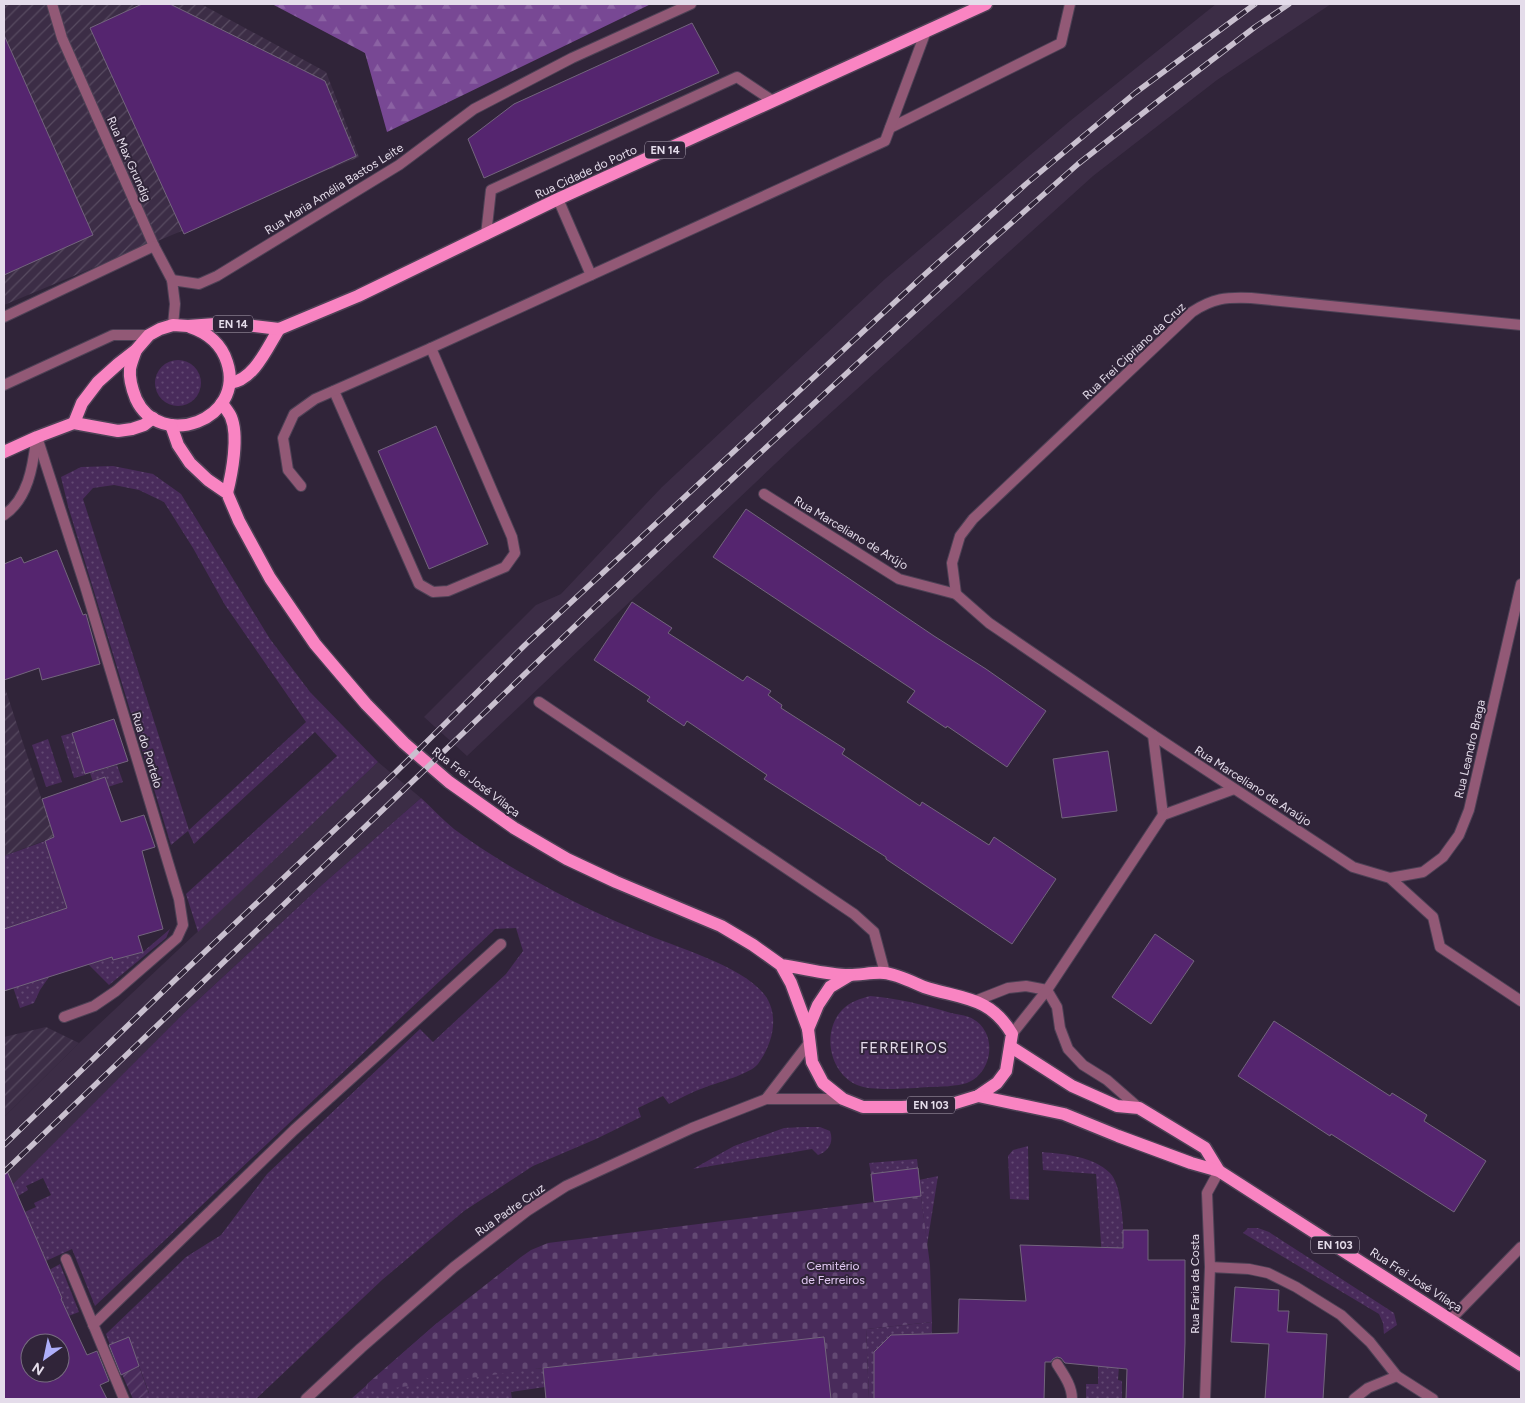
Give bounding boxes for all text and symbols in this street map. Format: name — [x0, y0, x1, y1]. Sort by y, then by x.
street label: Rua Max Grundig — [104, 114, 154, 204]
street label: Rua Maria Amélia Bastos Leite — [262, 140, 406, 237]
street label: Rua Cidade do Porto — [533, 142, 639, 202]
road number: EN 14 — [645, 142, 685, 158]
street label: Rua Frei Cipriano da Cruz — [1080, 300, 1188, 402]
road number: EN 14 — [213, 316, 253, 332]
street label: Rua Marceliano de Arújo — [791, 493, 911, 573]
street label: Rua Leandro Braga — [1452, 698, 1488, 800]
street label: Rua do Portelo — [129, 710, 165, 790]
street label: Rua Marceliano de Araújo — [1192, 743, 1314, 829]
street label: Rua Frei José Vilaça — [429, 744, 523, 820]
district label: FERREIROS — [860, 1039, 948, 1057]
road number: EN 103 — [907, 1096, 955, 1114]
street label: Rua Padre Cruz — [472, 1181, 548, 1239]
street label: Rua Faria da Costa — [1188, 1234, 1202, 1334]
road number: EN 103 — [1311, 1236, 1359, 1254]
street label: Rua Frei José Vilaça — [1367, 1245, 1465, 1315]
park label: Cemitério de Ferreiros — [801, 1259, 865, 1287]
north arrow — [20, 1333, 70, 1383]
text: N — [29, 1358, 47, 1379]

